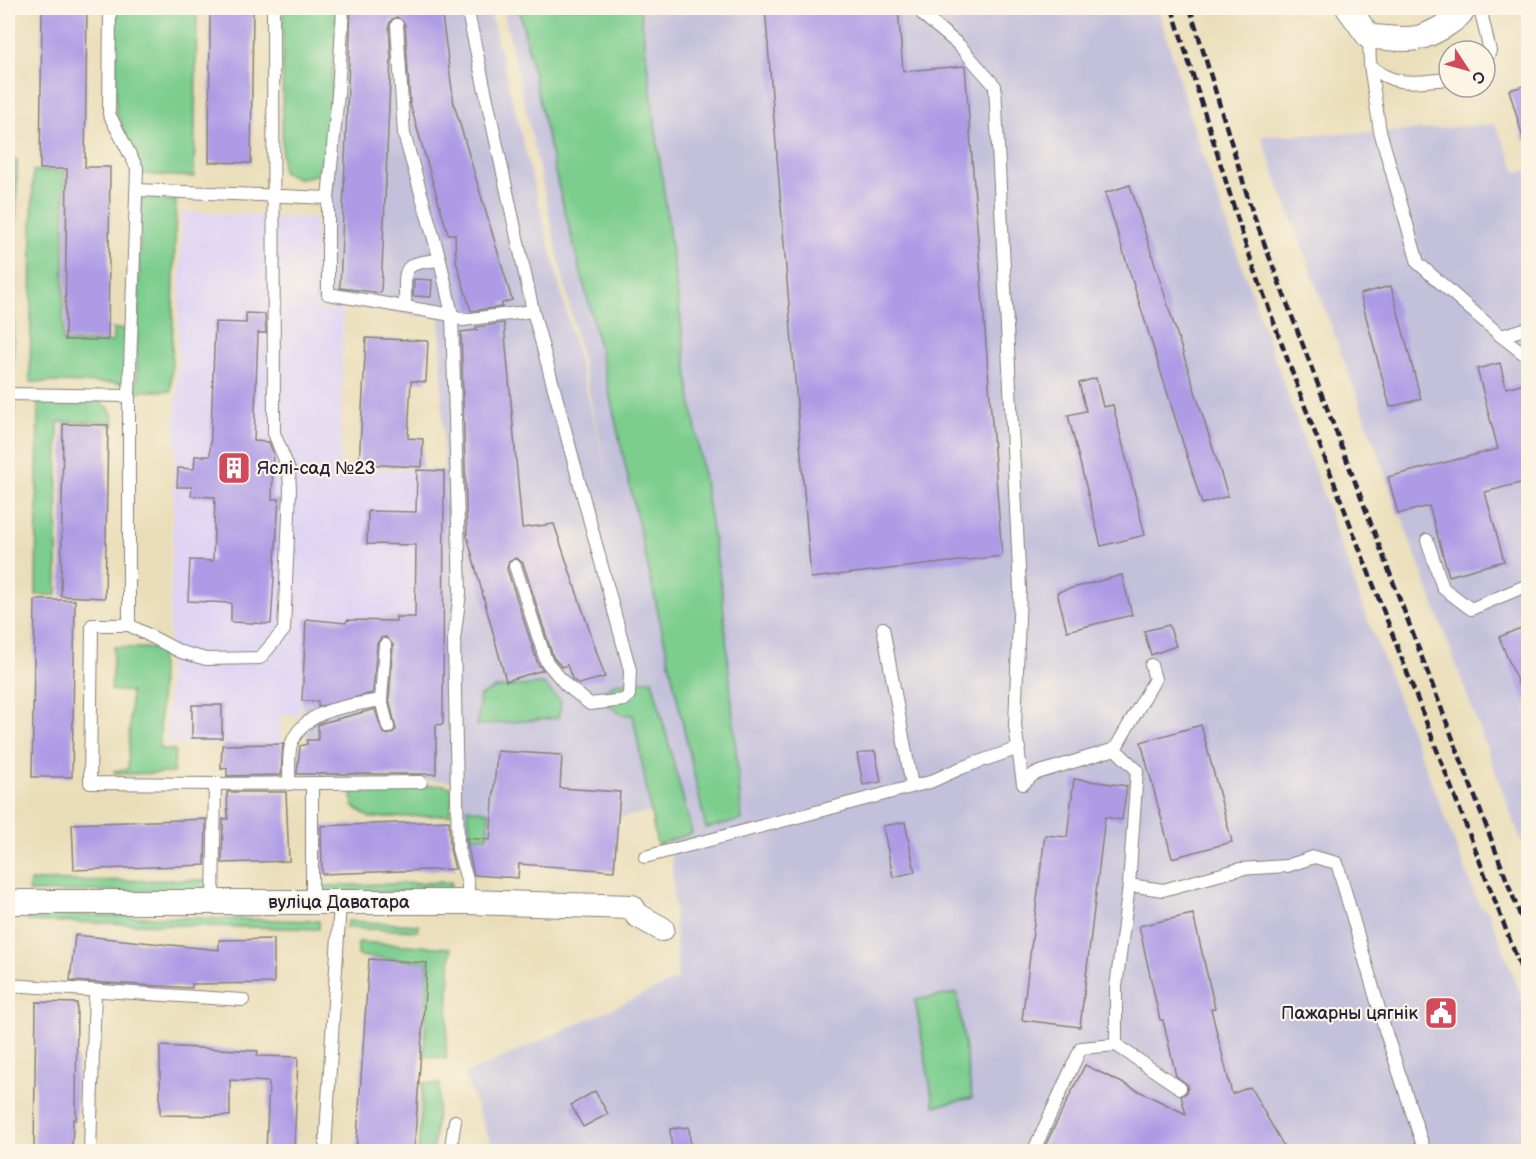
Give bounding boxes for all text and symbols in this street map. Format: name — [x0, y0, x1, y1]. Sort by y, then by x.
north arrow — [1437, 39, 1497, 99]
text: С — [1467, 67, 1489, 87]
building icon: Яслі-сад №23 — [216, 450, 252, 486]
place label: Яслі-сад №23 — [257, 458, 376, 479]
street label: вуліца Даватара — [268, 892, 410, 913]
public building icon: Пажарны цягнік — [1423, 995, 1459, 1031]
place label: Пажарны цягнік — [1281, 1003, 1418, 1024]

